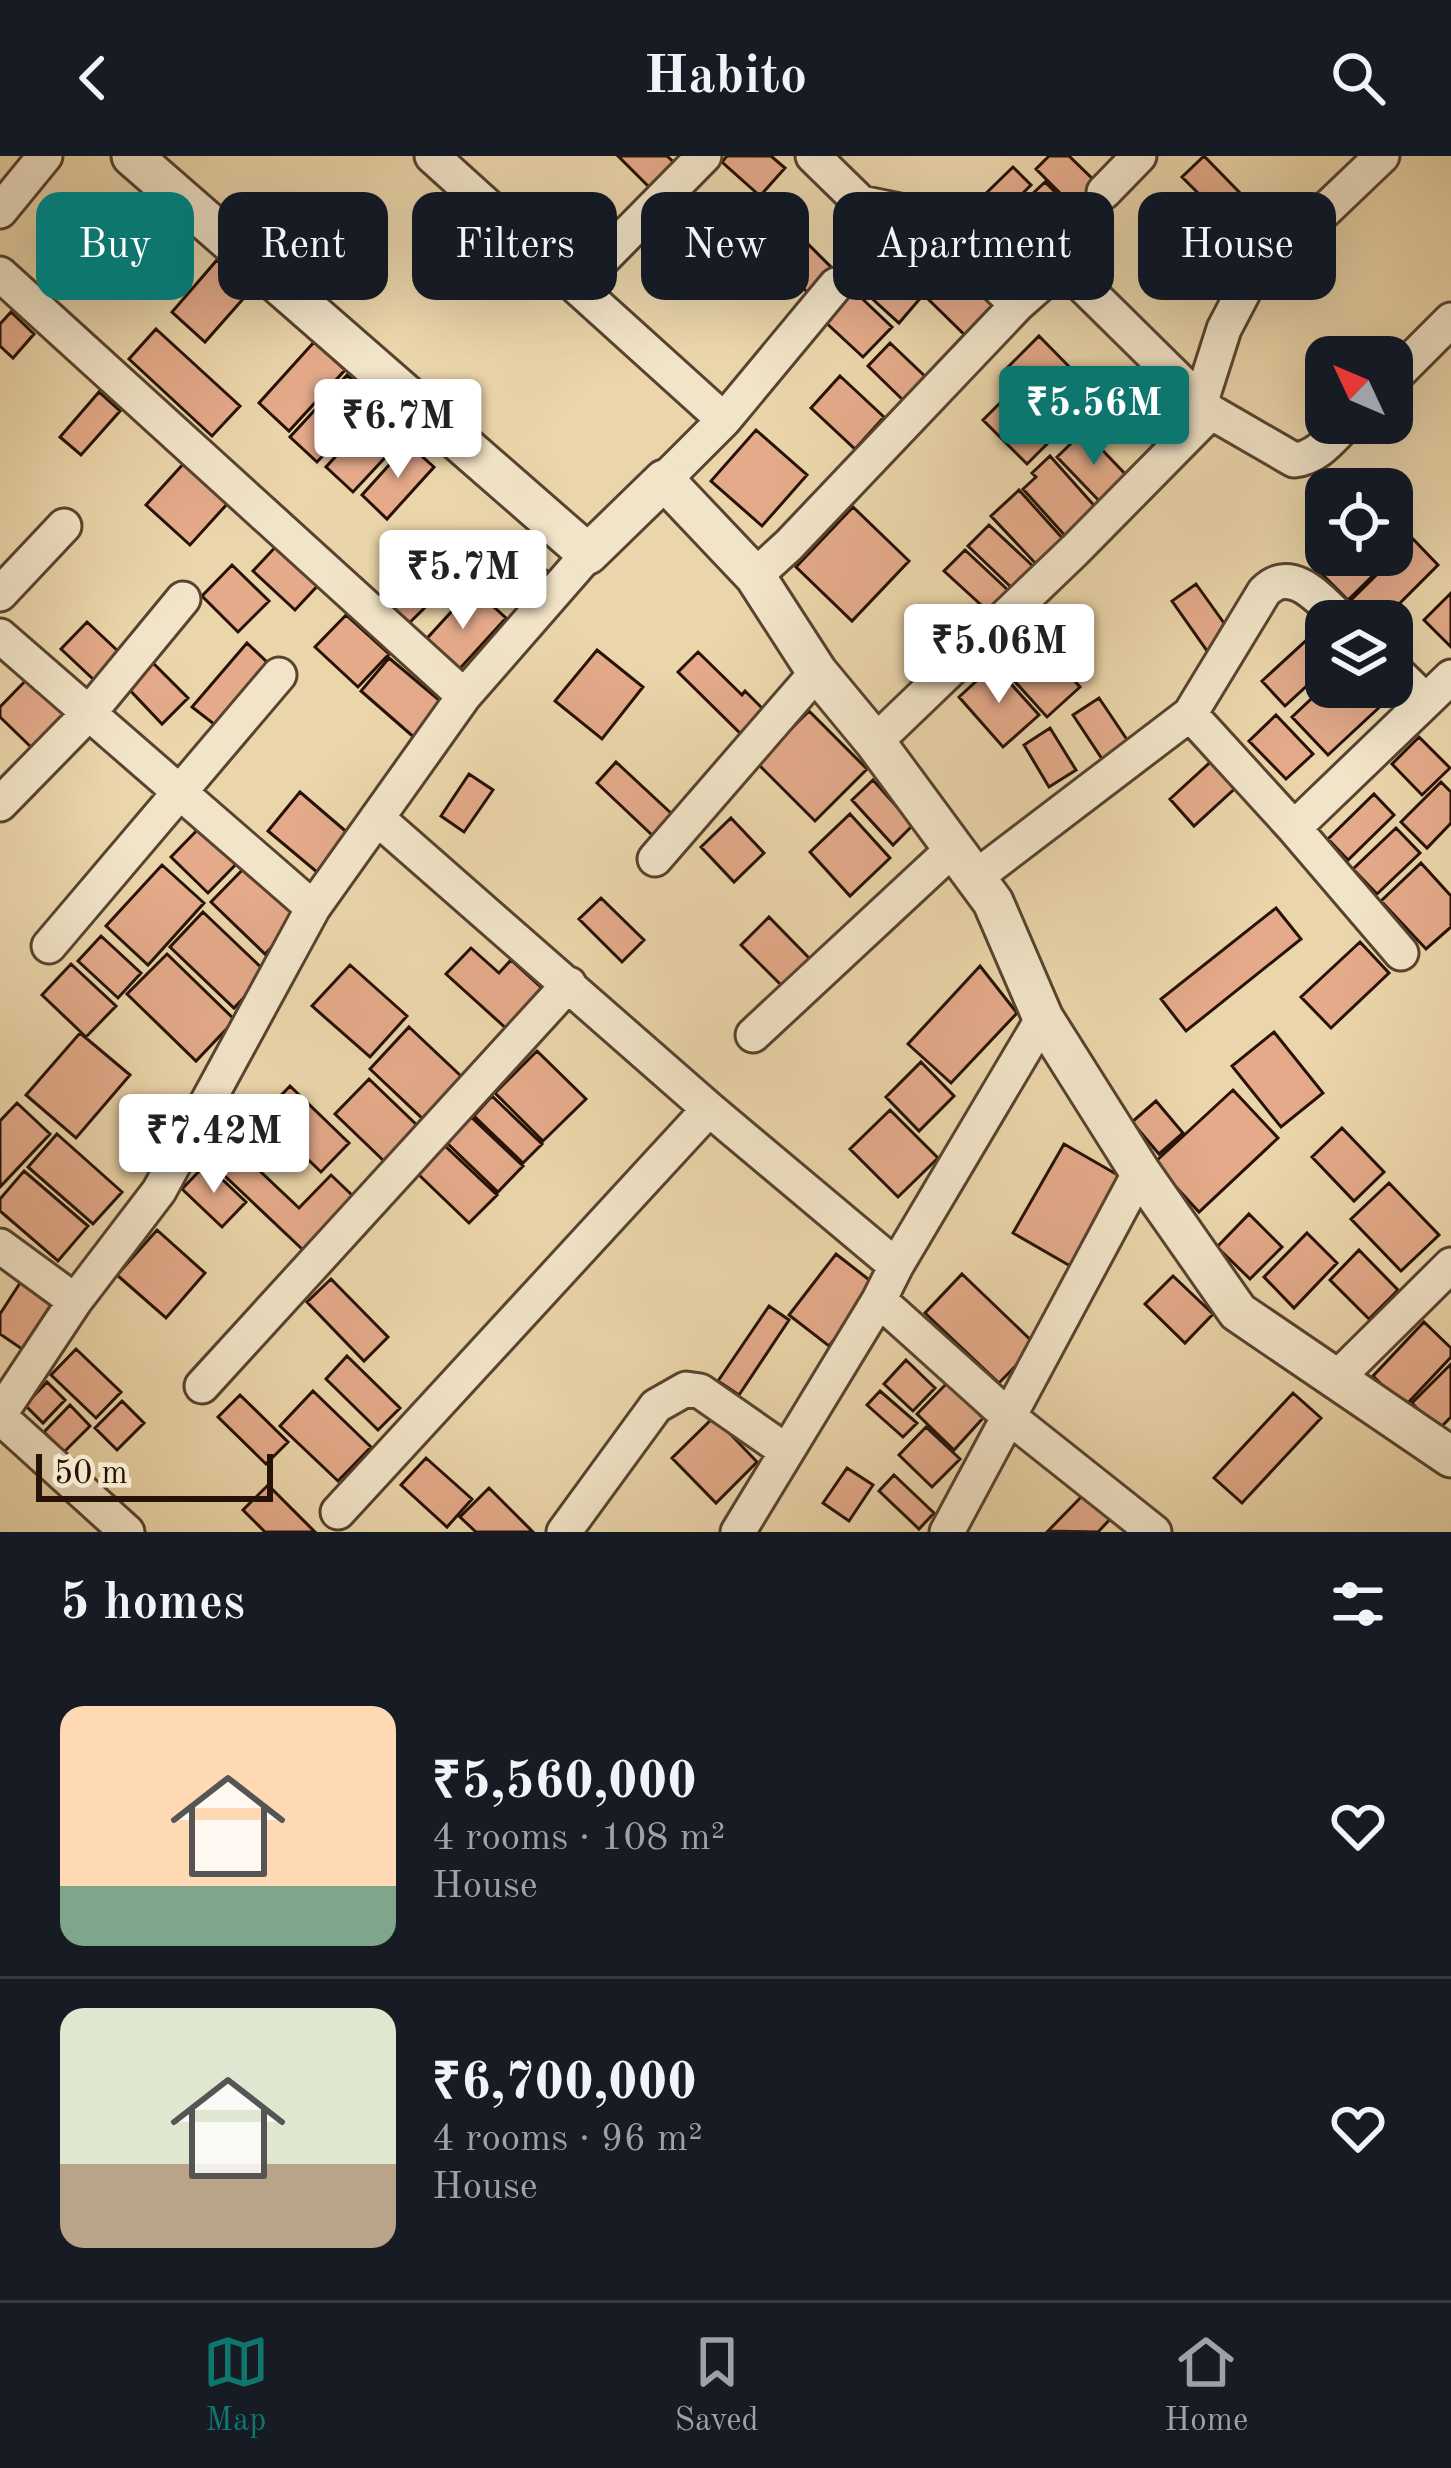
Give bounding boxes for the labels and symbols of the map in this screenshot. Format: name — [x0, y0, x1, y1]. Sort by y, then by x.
north arrow — [1305, 336, 1413, 444]
pin: ₹5.56M — [996, 366, 1192, 468]
pin: ₹6.7M — [314, 379, 482, 481]
pin: ₹5.7M — [379, 530, 547, 632]
pin: ₹5.06M — [901, 604, 1097, 706]
pin: ₹7.42M — [116, 1094, 312, 1196]
scale bar — [36, 1448, 273, 1501]

